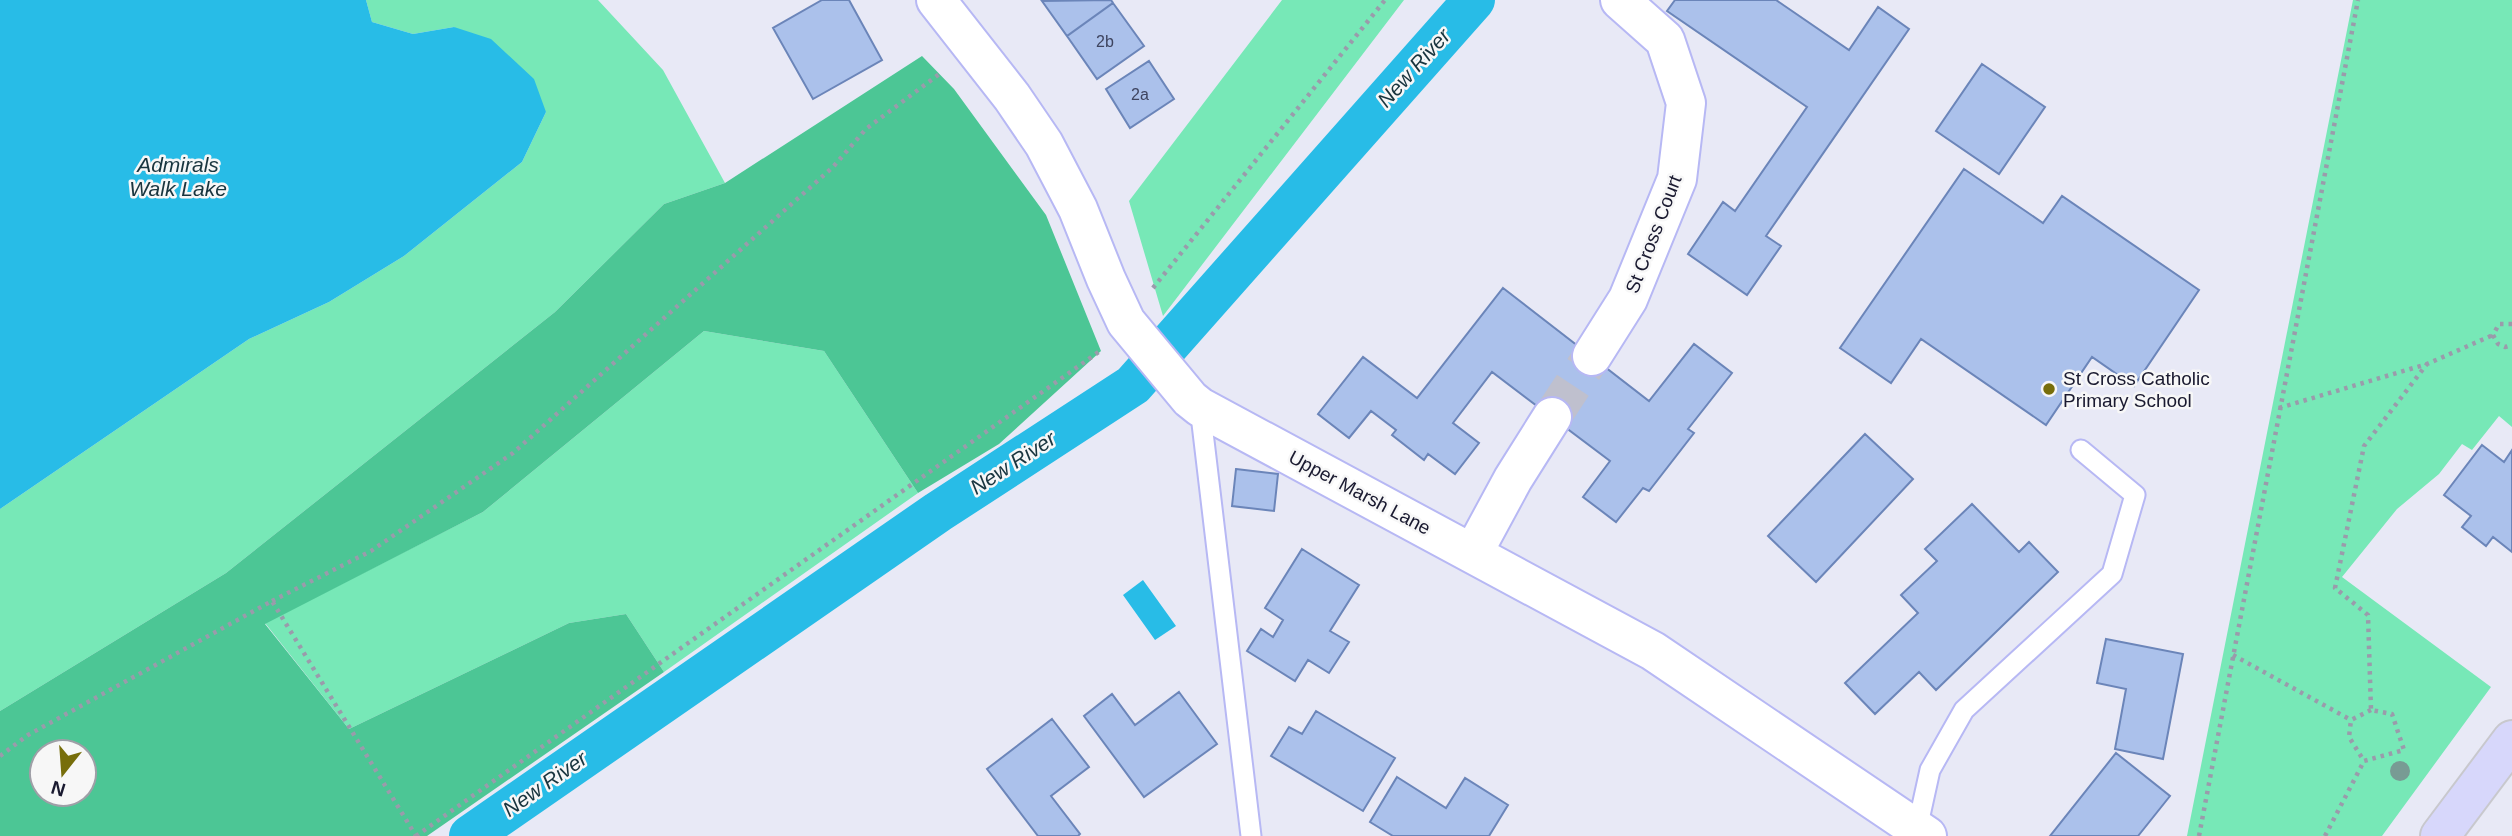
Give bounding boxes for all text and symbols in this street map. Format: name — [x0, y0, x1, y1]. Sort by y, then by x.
water label: New River — [1373, 23, 1455, 111]
house number: 2b — [1096, 33, 1114, 50]
house number: 2a — [1131, 86, 1149, 103]
water label: Admirals Walk Lake — [129, 153, 227, 200]
street label: St Cross Court — [1621, 172, 1686, 296]
place label: St Cross Catholic Primary School — [2063, 368, 2210, 411]
marker: St Cross Catholic Primary School — [2041, 381, 2057, 397]
water label: New River — [966, 426, 1060, 499]
street label: Upper Marsh Lane — [1285, 446, 1434, 539]
north arrow — [28, 738, 98, 808]
water label: New River — [498, 746, 592, 821]
text: N — [49, 777, 68, 801]

